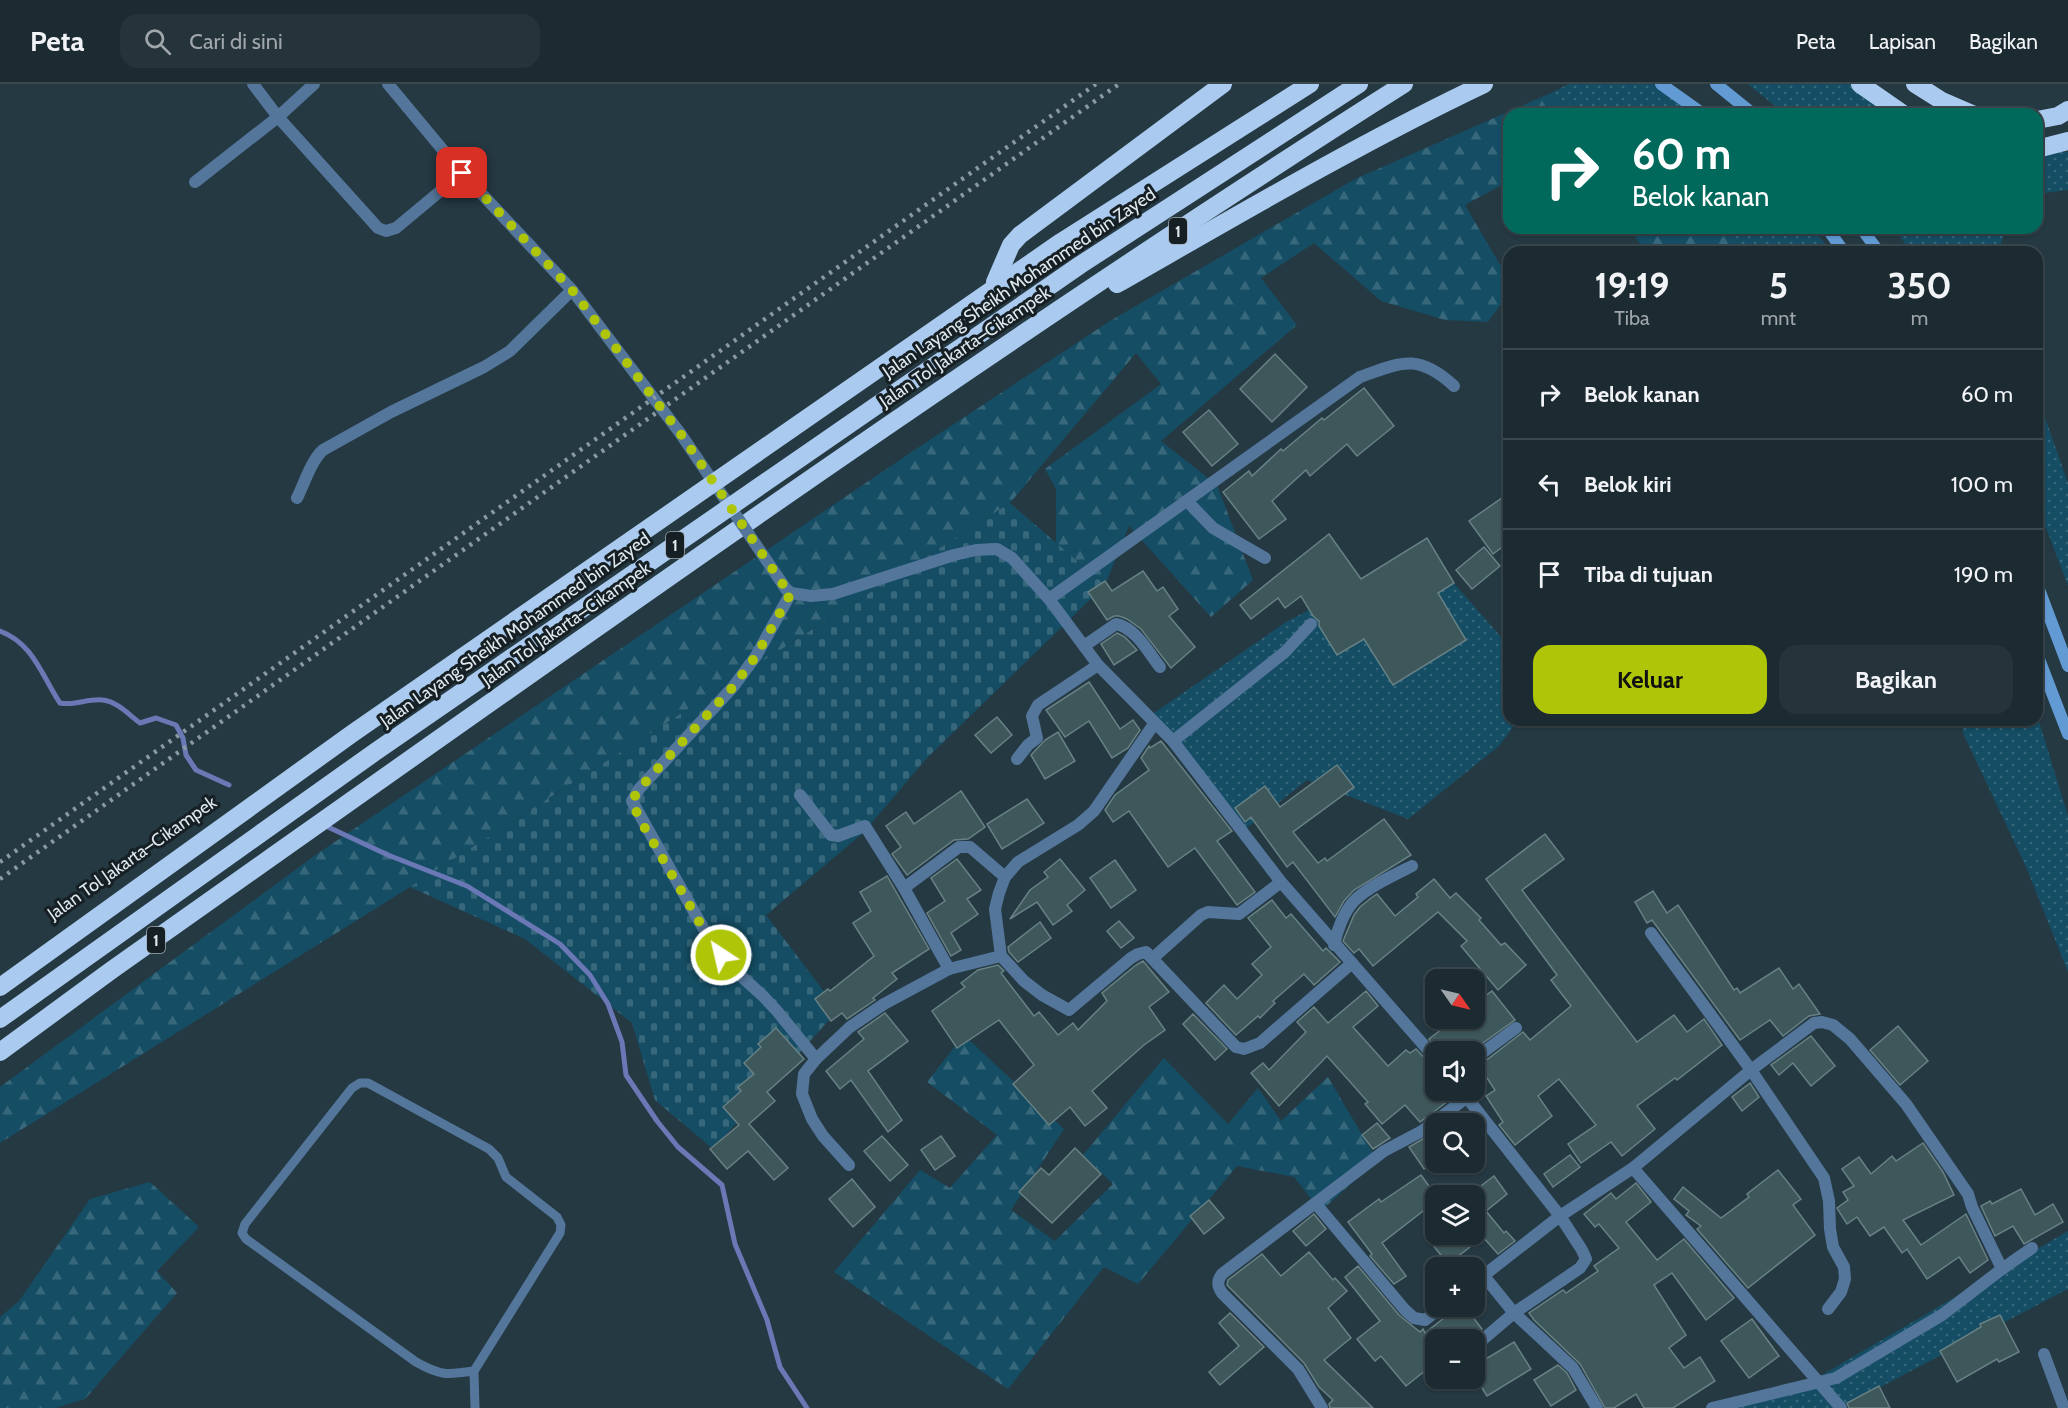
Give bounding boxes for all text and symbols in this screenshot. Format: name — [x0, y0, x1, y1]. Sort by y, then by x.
search box — [120, 14, 540, 68]
text: Peta — [30, 24, 84, 58]
icon: search — [141, 25, 174, 58]
text: Cari di sini — [189, 28, 283, 55]
text: Peta — [1796, 29, 1836, 54]
text: Lapisan — [1869, 29, 1936, 54]
text: Bagikan — [1969, 29, 2038, 54]
text: 60 m — [1632, 128, 1731, 180]
icon: right — [1533, 132, 1611, 210]
pin — [436, 147, 487, 198]
icon: arrive — [445, 156, 478, 189]
text: Belok kanan — [1632, 180, 1769, 213]
street label: Jalan Layang Sheikh Mohammed bin Zayed — [877, 183, 1160, 383]
road number: 1 — [1169, 218, 1187, 244]
text: 19:19 — [1594, 263, 1669, 307]
text: 5 — [1769, 263, 1788, 307]
text: 350 — [1887, 263, 1952, 307]
street label: Jalan Tol Jakarta–Cikampek — [875, 281, 1055, 413]
text: Tiba — [1614, 306, 1650, 330]
text: mnt — [1761, 306, 1796, 330]
text: m — [1911, 306, 1928, 330]
icon: right — [1533, 378, 1566, 411]
text: Belok kanan — [1584, 381, 1700, 408]
text: 60 m — [1961, 381, 2013, 408]
icon: left — [1533, 468, 1566, 501]
text: Belok kiri — [1584, 471, 1671, 498]
text: 100 m — [1951, 471, 2013, 498]
street label: Jalan Layang Sheikh Mohammed bin Zayed — [375, 528, 654, 733]
road number: 1 — [666, 532, 684, 558]
street label: Jalan Tol Jakarta–Cikampek — [476, 557, 656, 691]
icon: arrive — [1533, 558, 1566, 591]
text: Tiba di tujuan — [1584, 561, 1713, 588]
text: 190 m — [1954, 561, 2013, 588]
button: Keluar — [1533, 645, 1767, 714]
button: Bagikan — [1779, 645, 2013, 714]
street label: Jalan Tol Jakarta–Cikampek — [42, 791, 222, 925]
position arrow — [689, 923, 753, 987]
road number: 1 — [147, 927, 165, 953]
north arrow — [1425, 969, 1485, 1029]
map controls — [1425, 969, 1485, 1389]
button: sound — [1425, 1041, 1485, 1101]
button: search — [1425, 1113, 1485, 1173]
button: layers — [1425, 1185, 1485, 1245]
button: + — [1425, 1257, 1485, 1317]
button: − — [1425, 1329, 1485, 1389]

